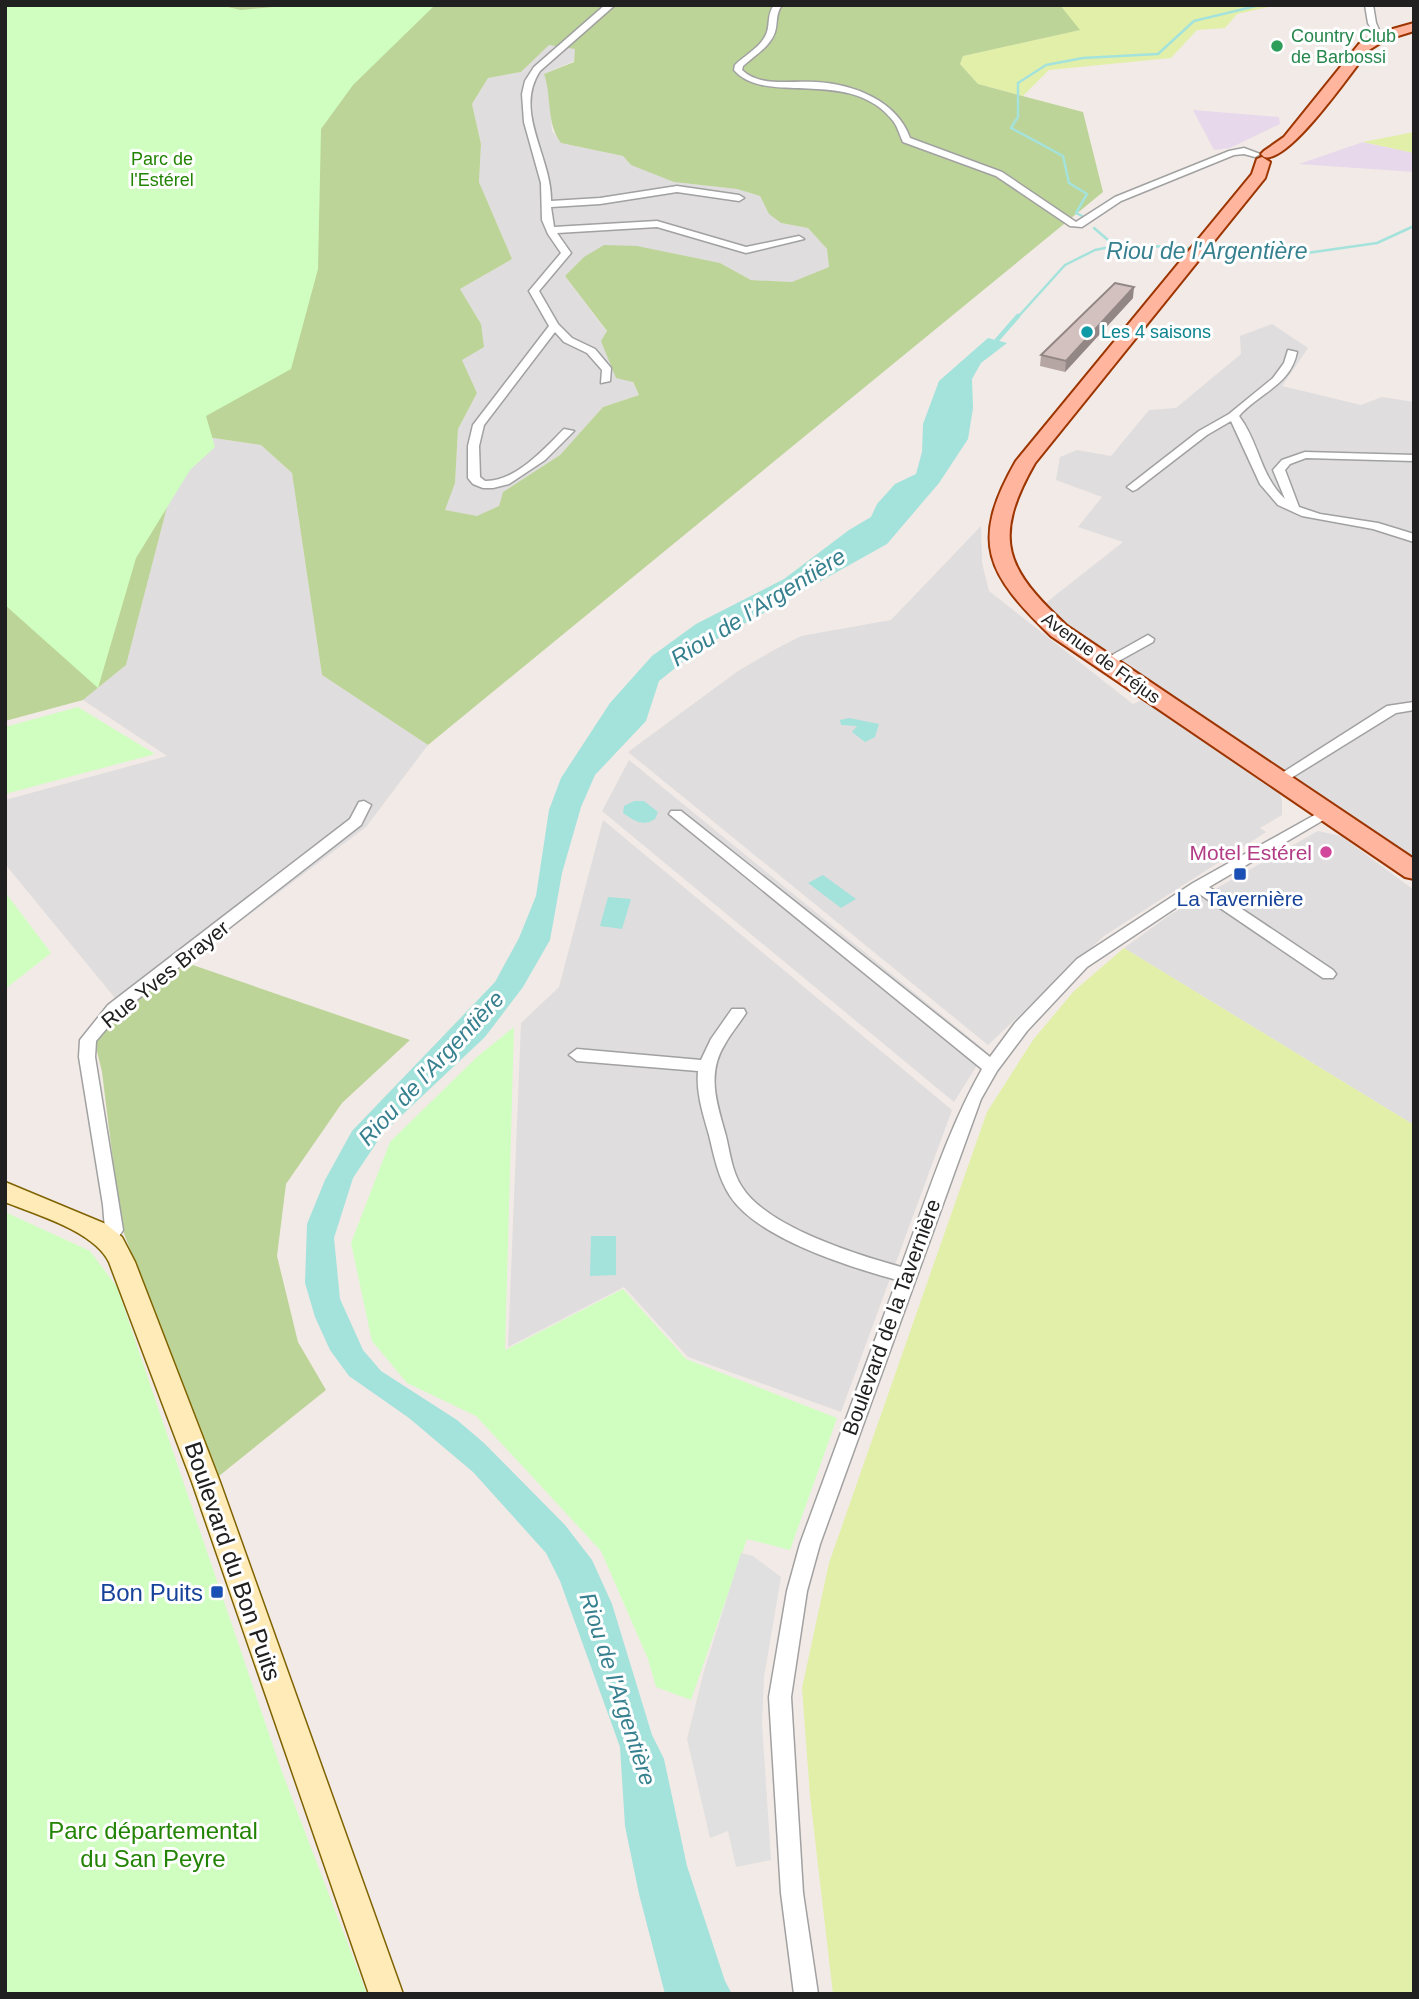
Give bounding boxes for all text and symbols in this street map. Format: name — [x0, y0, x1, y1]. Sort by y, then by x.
place label: Country Club de Barbossi — [1291, 26, 1396, 67]
marker: Country Club de Barbossi — [1269, 38, 1285, 54]
park label: Parc de l'Estérel — [130, 149, 194, 190]
water label: Riou de l'Argentière — [1106, 238, 1308, 264]
place label: Les 4 saisons — [1101, 322, 1211, 342]
marker: Les 4 saisons — [1079, 324, 1095, 340]
water label: Riou de l'Argentière — [666, 543, 850, 671]
street label: Avenue de Fréjus — [1038, 609, 1164, 707]
place label: Motel Estérel — [1189, 841, 1312, 864]
marker: Motel Estérel — [1318, 844, 1334, 860]
marker: La Tavernière — [1232, 866, 1248, 882]
place label: La Tavernière — [1177, 887, 1303, 910]
street label: Rue Yves Brayer — [97, 916, 233, 1032]
water label: Riou de l'Argentière — [353, 986, 509, 1150]
street label: Boulevard de la Tavernière — [838, 1196, 944, 1438]
street label: Boulevard du Bon Puits — [179, 1438, 287, 1684]
place label: Bon Puits — [100, 1579, 203, 1606]
marker: Bon Puits — [209, 1584, 225, 1600]
water label: Riou de l'Argentière — [575, 1589, 661, 1789]
park label: Parc départemental du San Peyre — [48, 1817, 258, 1872]

